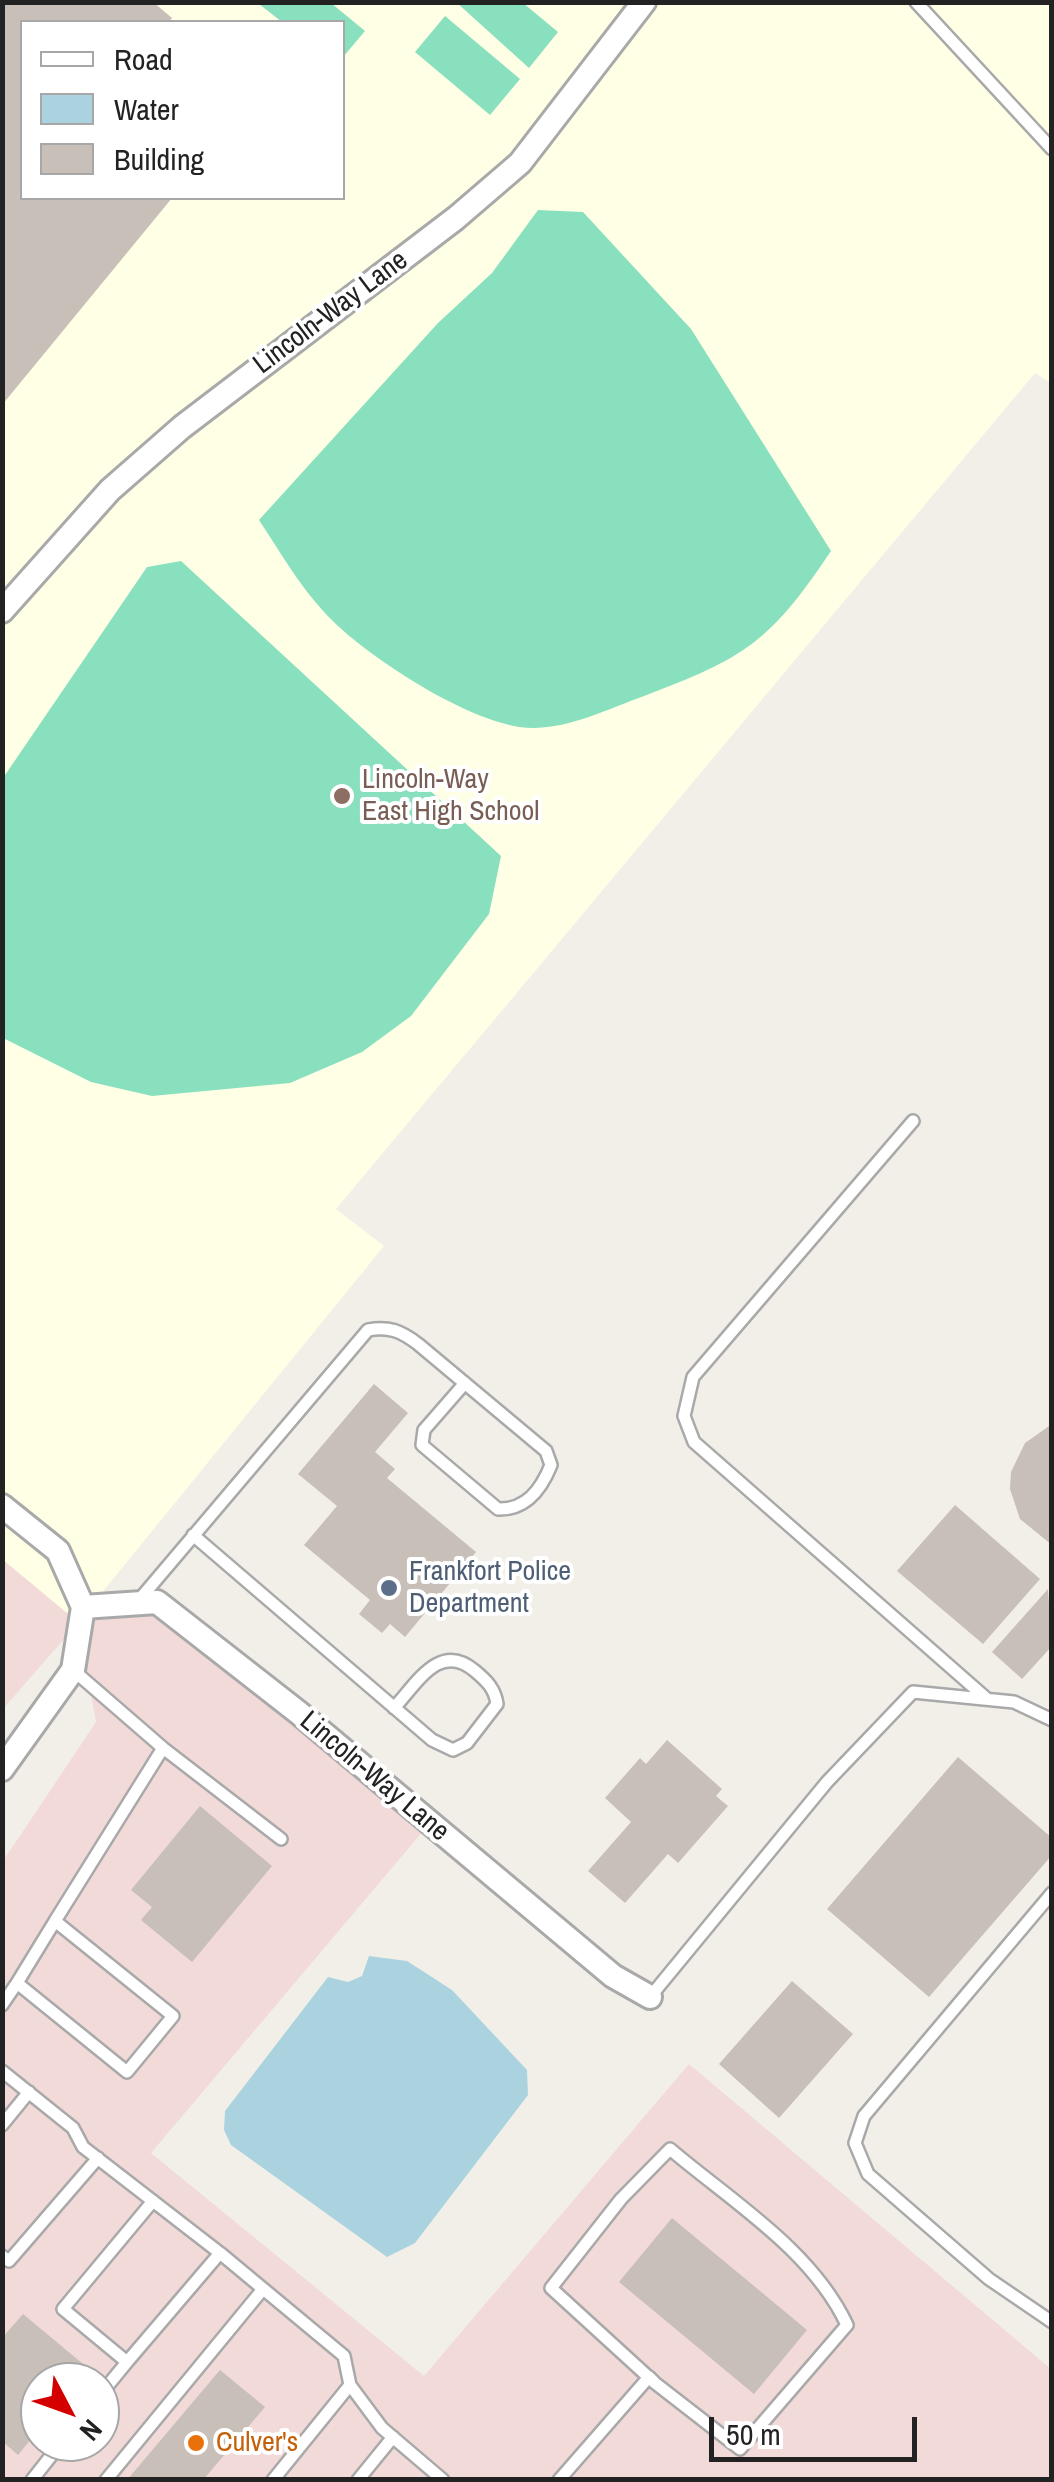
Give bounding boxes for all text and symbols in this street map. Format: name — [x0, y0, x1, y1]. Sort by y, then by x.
legend — [20, 20, 345, 200]
text: Road — [114, 39, 173, 79]
text: Water — [114, 89, 179, 129]
text: Building — [114, 139, 204, 179]
street label: Lincoln-Way Lane — [247, 244, 415, 382]
place label: Lincoln-Way East High School — [362, 763, 539, 829]
marker: Lincoln-Way East High School — [331, 785, 353, 807]
place label: Frankfort Police Department — [409, 1555, 571, 1621]
marker: Frankfort Police Department — [378, 1577, 400, 1599]
street label: Lincoln-Way Lane — [293, 1705, 455, 1849]
north arrow — [20, 2362, 120, 2462]
scale bar — [714, 2397, 922, 2459]
text: N — [71, 2412, 111, 2449]
text: 50 m — [726, 2414, 781, 2454]
place label: Culver's — [216, 2426, 298, 2460]
marker: Culver's — [185, 2432, 207, 2454]

